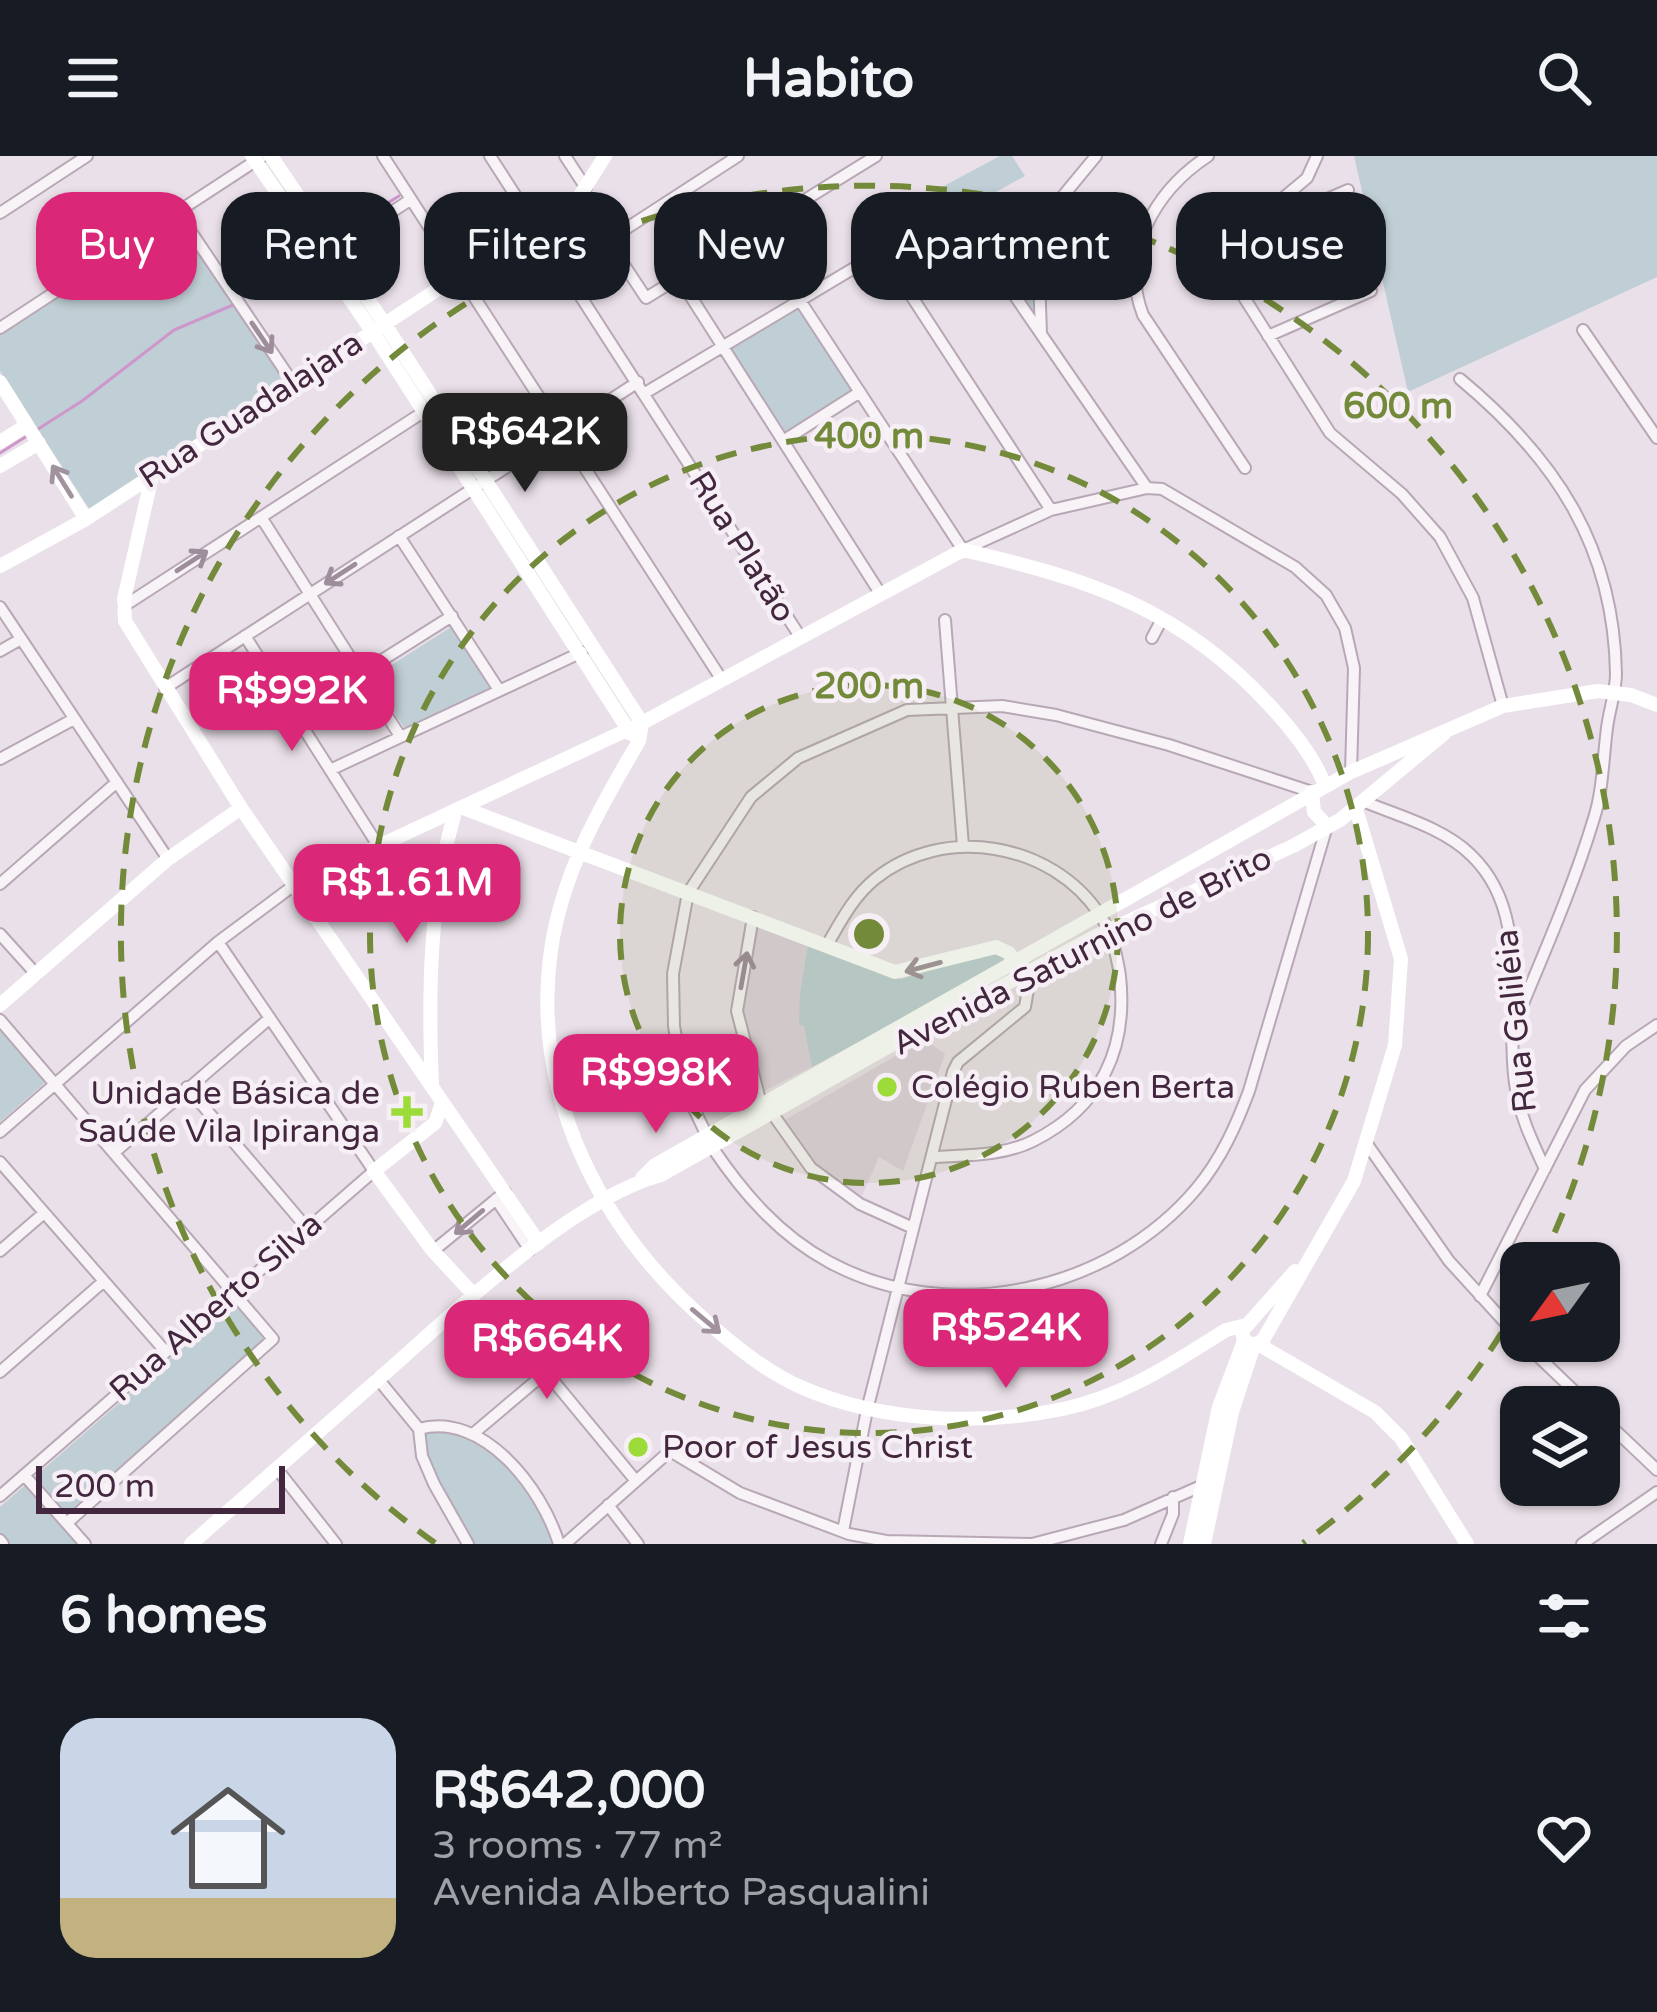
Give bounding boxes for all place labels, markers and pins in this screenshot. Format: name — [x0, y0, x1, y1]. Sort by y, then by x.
pin: R$642K — [427, 393, 623, 495]
pin: R$992K — [194, 652, 390, 754]
pin: R$1.61M — [296, 844, 518, 946]
centre of rings — [848, 913, 890, 955]
pin: R$998K — [558, 1034, 754, 1136]
place label: Colégio Ruben Berta — [911, 1068, 1235, 1107]
place label: Unidade Básica de Saúde Vila Ipiranga — [78, 1074, 380, 1151]
marker: Colégio Ruben Berta — [874, 1074, 900, 1100]
marker: Unidade Básica de Saúde Vila Ipiranga — [391, 1096, 423, 1128]
pin: R$524K — [908, 1289, 1104, 1391]
pin: R$664K — [449, 1300, 645, 1402]
place label: Poor of Jesus Christ — [662, 1428, 973, 1467]
marker: Poor of Jesus Christ — [625, 1434, 651, 1460]

